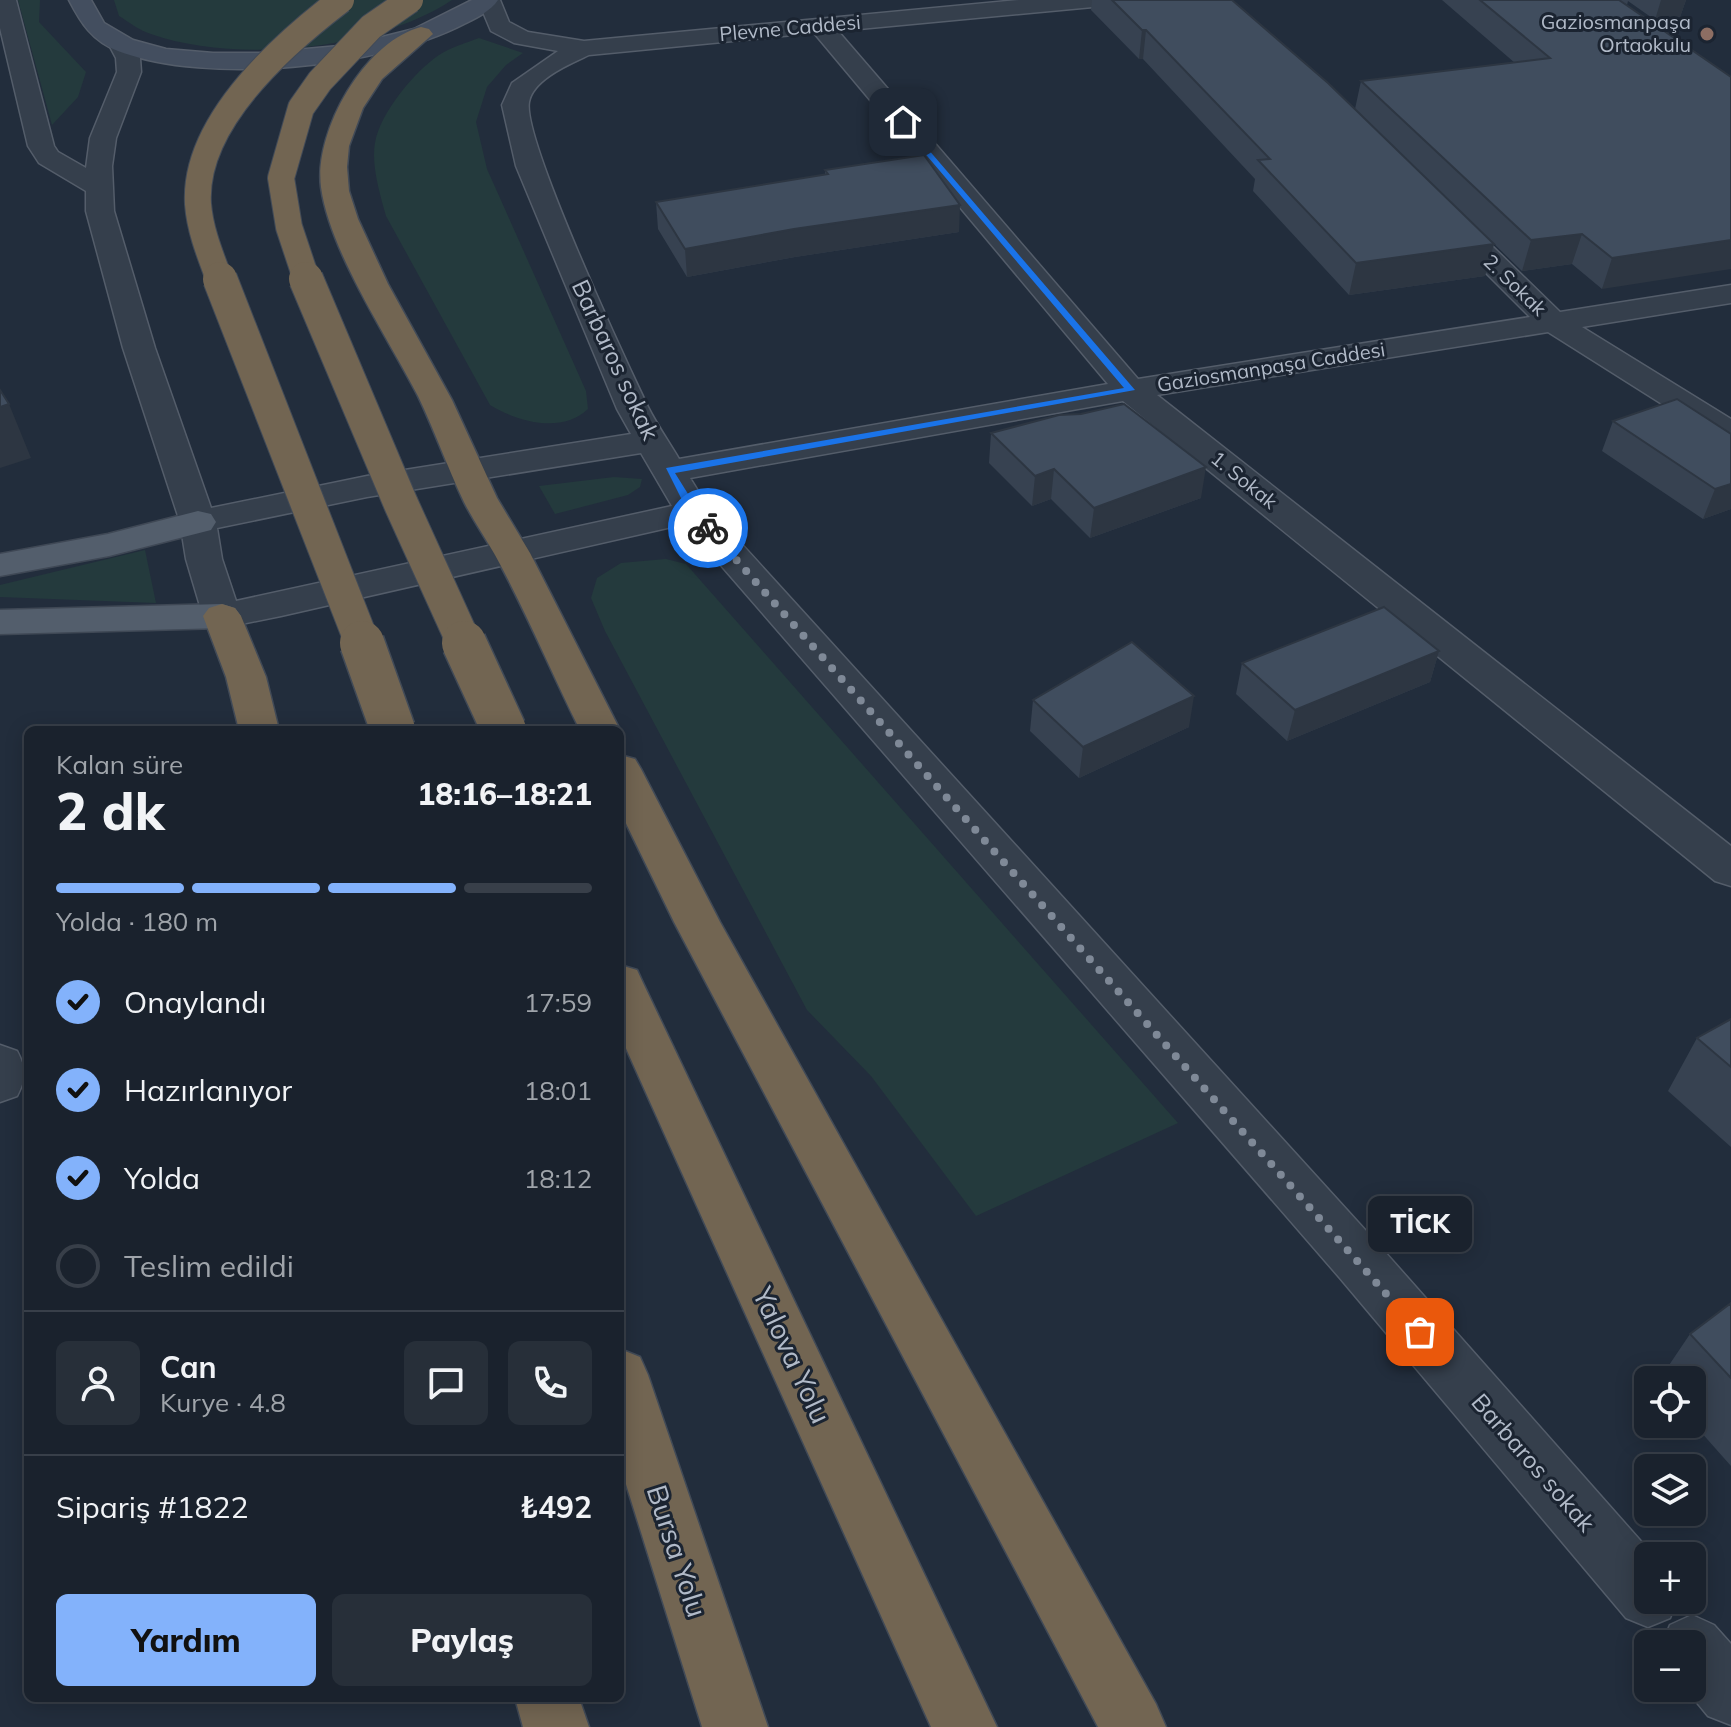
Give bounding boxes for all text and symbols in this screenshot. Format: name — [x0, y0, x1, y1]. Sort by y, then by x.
street label: Plevne Caddesi — [718, 9, 862, 46]
place label: Gaziosmanpaşa Ortaokulu — [1541, 9, 1691, 57]
marker: Gaziosmanpaşa Ortaokulu — [1698, 25, 1716, 43]
pin — [869, 88, 937, 156]
icon: home — [881, 100, 925, 144]
street label: 2. Sokak — [1479, 248, 1553, 321]
street label: Barbaros sokak — [566, 275, 666, 445]
street label: Gaziosmanpaşa Caddesi — [1155, 336, 1387, 397]
street label: 1. Sokak — [1206, 445, 1283, 514]
courier — [668, 488, 748, 568]
icon: bike — [686, 506, 730, 550]
text: Kalan süre — [56, 748, 183, 781]
text: 18:16–18:21 — [417, 775, 592, 813]
text: 2 dk — [56, 778, 165, 843]
text: Yolda · 180 m — [56, 905, 218, 938]
icon: check — [56, 980, 100, 1024]
text: Onaylandı — [124, 983, 266, 1021]
text: 17:59 — [524, 986, 592, 1019]
icon: check — [56, 1068, 100, 1112]
text: Hazırlanıyor — [124, 1071, 292, 1109]
text: 18:01 — [524, 1074, 592, 1107]
icon: check — [56, 1156, 100, 1200]
text: Yolda — [124, 1159, 200, 1197]
text: 18:12 — [524, 1162, 592, 1195]
callout: TİCK — [1368, 1196, 1472, 1252]
text: TİCK — [1390, 1207, 1450, 1240]
text: Teslim edildi — [124, 1247, 294, 1285]
street label: Yalova Yolu — [745, 1280, 839, 1429]
pin — [1386, 1298, 1454, 1366]
icon: bag — [1398, 1310, 1442, 1354]
button: person — [56, 1341, 140, 1425]
button: chat — [404, 1341, 488, 1425]
button: phone — [508, 1341, 592, 1425]
text: Can — [160, 1348, 217, 1386]
map controls — [1634, 1366, 1706, 1702]
button: locate — [1634, 1366, 1706, 1438]
text: Kurye · 4.8 — [160, 1386, 286, 1419]
street label: Barbaros sokak — [1466, 1387, 1602, 1538]
button: layers — [1634, 1454, 1706, 1526]
street label: Bursa Yolu — [640, 1480, 715, 1621]
text: Sipariş #1822 — [56, 1488, 249, 1526]
text: ₺492 — [520, 1488, 592, 1526]
button: + — [1634, 1542, 1706, 1614]
button: Yardım — [56, 1594, 316, 1686]
button: Paylaş — [332, 1594, 592, 1686]
button: − — [1634, 1630, 1706, 1702]

